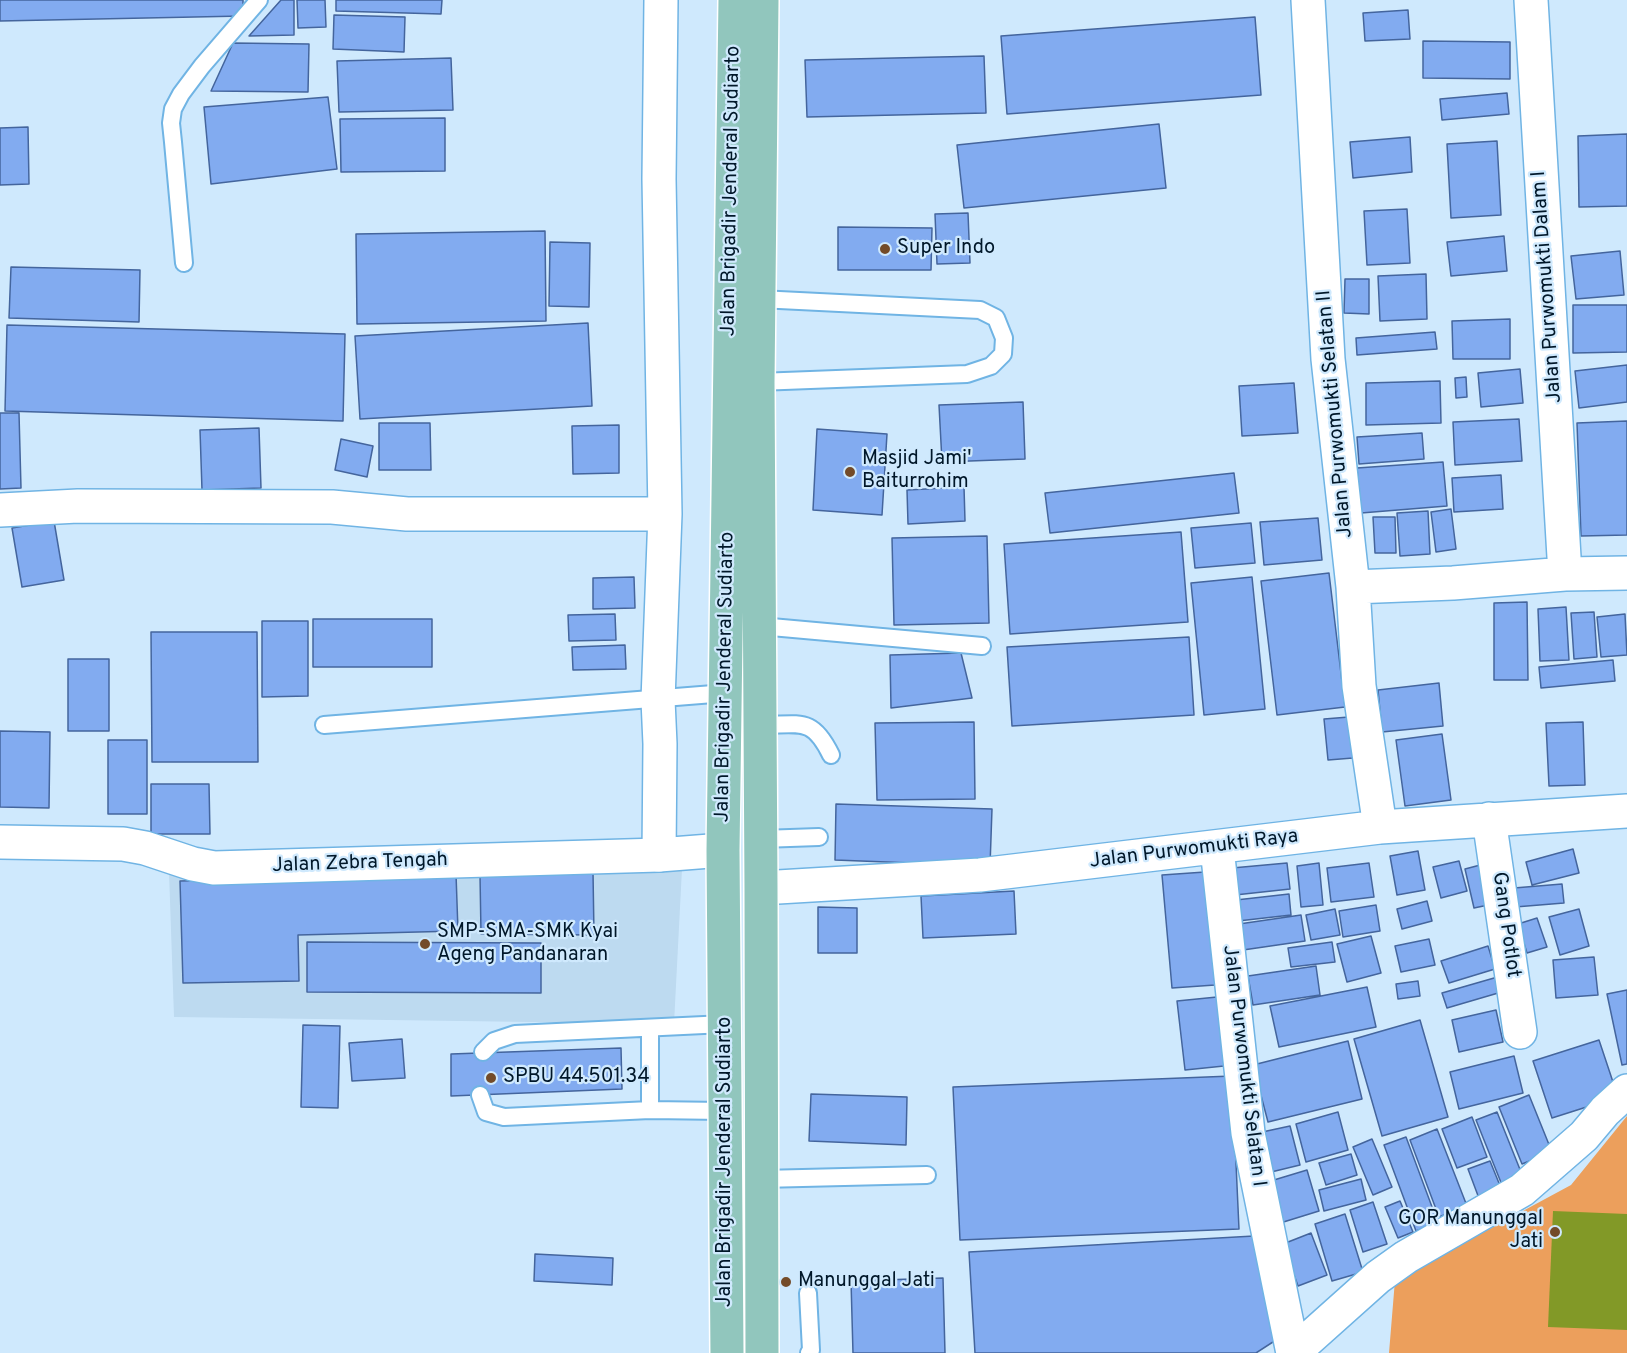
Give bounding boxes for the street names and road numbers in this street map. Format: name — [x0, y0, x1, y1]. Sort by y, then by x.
street label: Jalan Brigadir Jenderal Sudiarto — [717, 45, 747, 337]
street label: Jalan Purwomukti Dalam I — [1528, 170, 1568, 404]
street label: Jalan Purwomukti Selatan II — [1313, 289, 1359, 539]
street label: Jalan Brigadir Jenderal Sudiarto — [711, 531, 741, 823]
street label: Jalan Purwomukti Raya — [1088, 825, 1300, 875]
street label: Jalan Zebra Tengah — [272, 849, 448, 879]
street label: Gang Potlot — [1486, 871, 1524, 979]
street label: Jalan Purwomukti Selatan I — [1216, 944, 1270, 1188]
street label: Jalan Brigadir Jenderal Sudiarto — [714, 1017, 738, 1307]

